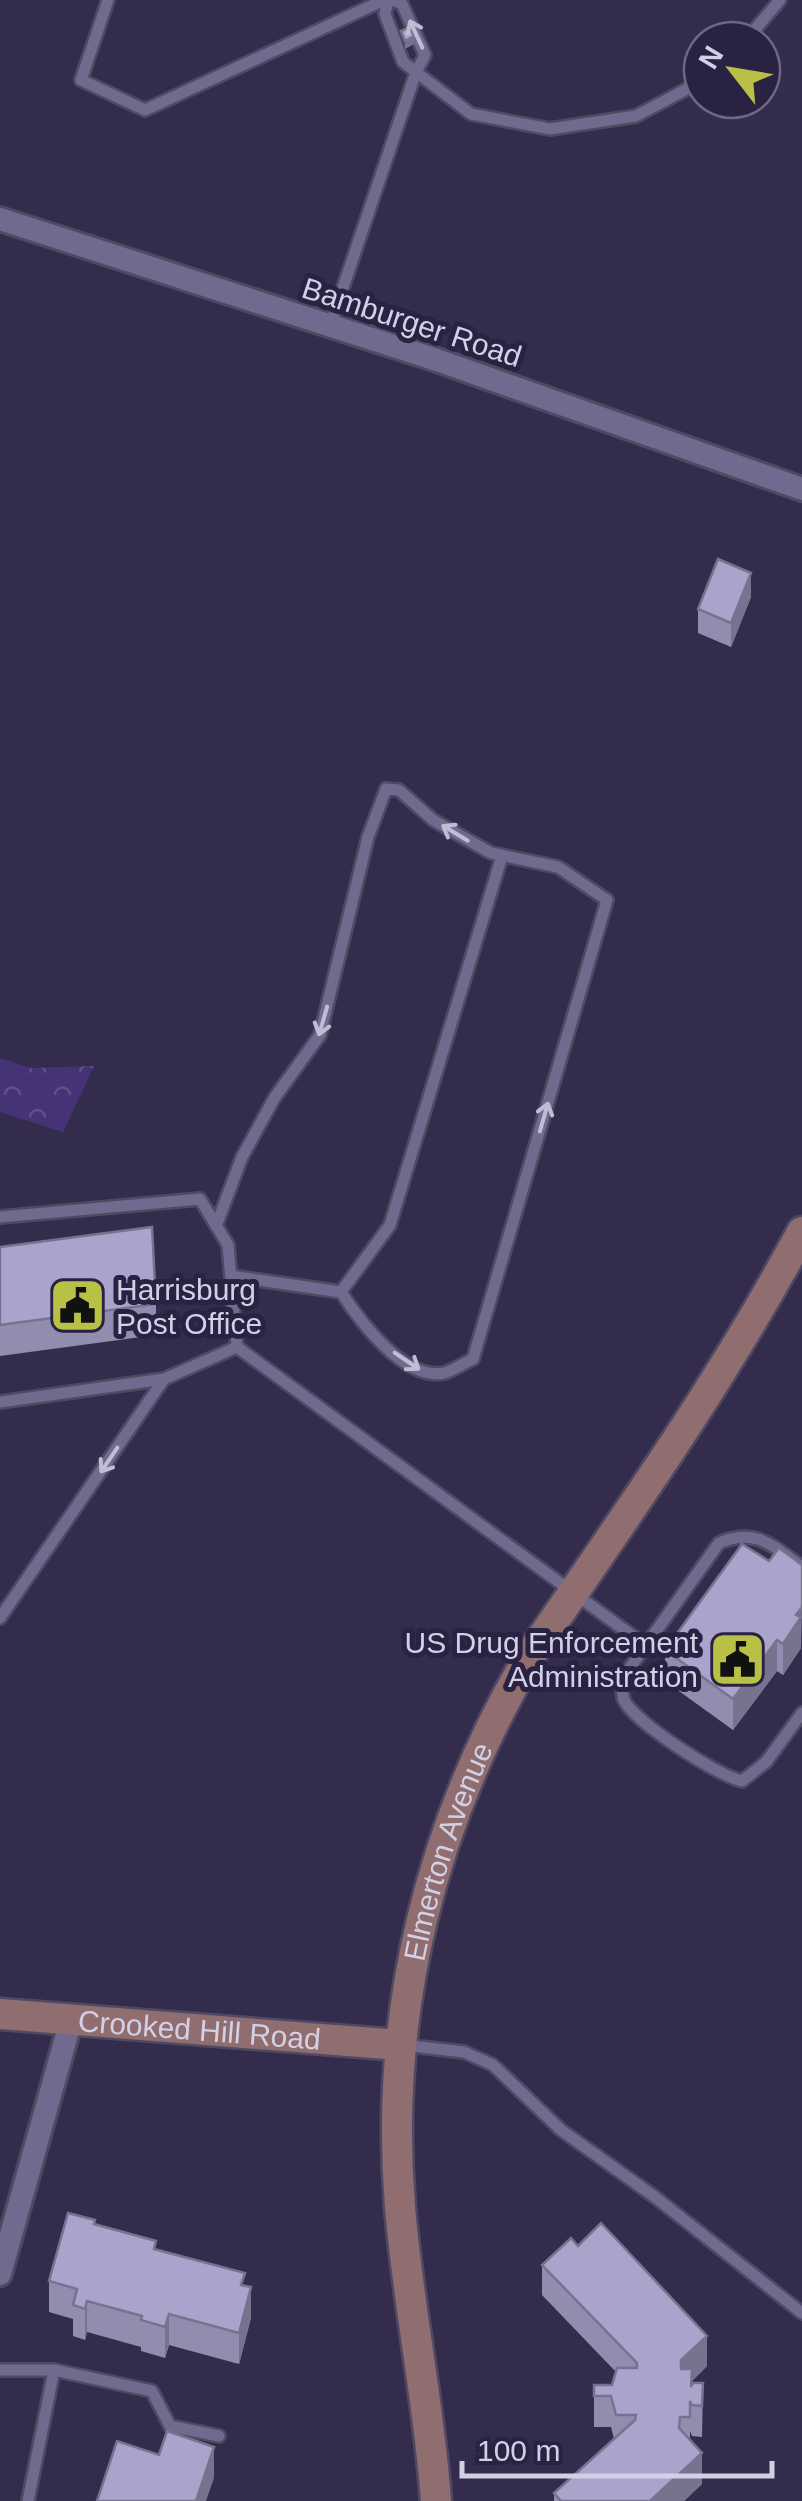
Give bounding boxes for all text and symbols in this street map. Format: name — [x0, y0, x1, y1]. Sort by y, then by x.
one-way arrow — [405, 20, 424, 50]
north arrow — [682, 20, 782, 120]
text: N — [693, 41, 729, 74]
street label: Bamburger Road — [298, 271, 526, 373]
one-way arrow — [441, 823, 470, 843]
one-way arrow — [313, 1005, 331, 1037]
one-way arrow — [536, 1102, 554, 1133]
place label: Harrisburg Post Office — [116, 1273, 262, 1340]
public building icon: Harrisburg Post Office — [47, 1276, 107, 1336]
one-way arrow — [392, 1351, 420, 1372]
one-way arrow — [99, 1446, 120, 1474]
place label: US Drug Enforcement Administration — [405, 1626, 699, 1693]
public building icon: US Drug Enforcement Administration — [707, 1629, 767, 1689]
street label: Elmerton Avenue — [397, 1737, 498, 1964]
street label: Crooked Hill Road — [77, 2004, 322, 2055]
scale bar — [462, 2416, 772, 2478]
text: 100 m — [477, 2434, 560, 2467]

